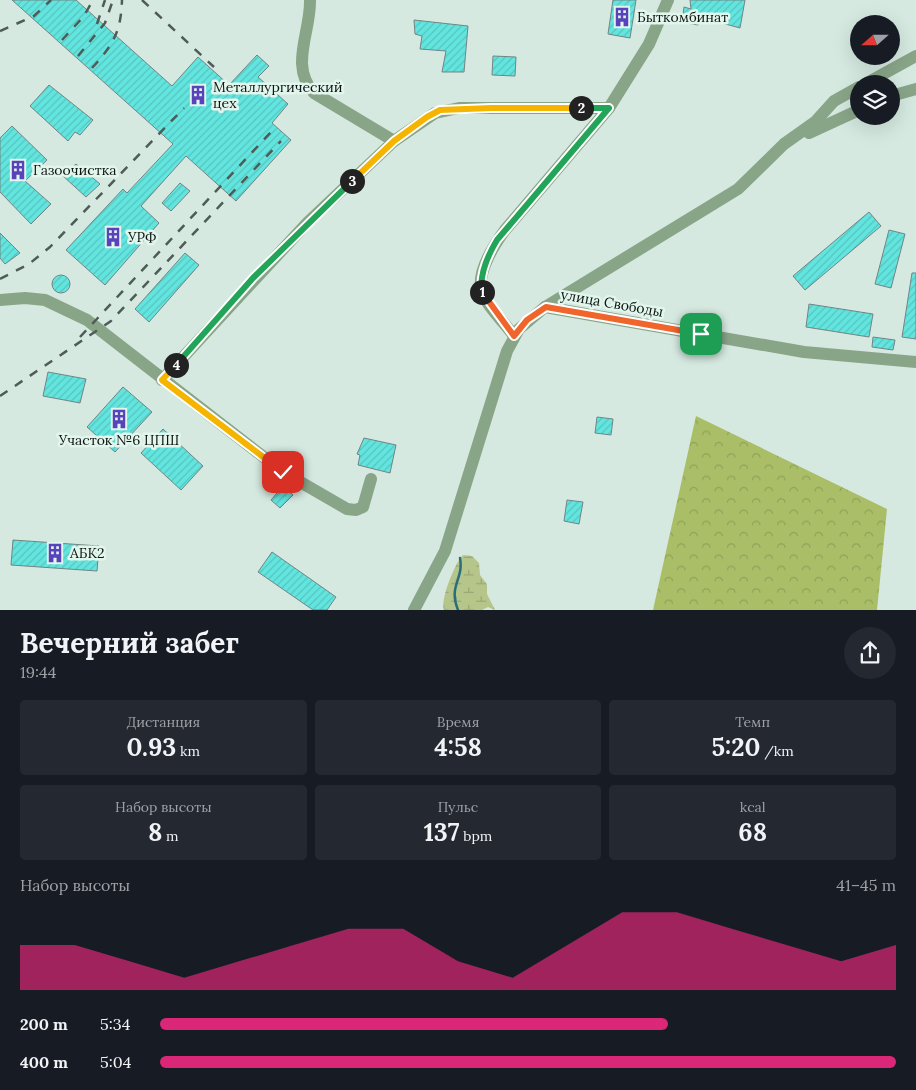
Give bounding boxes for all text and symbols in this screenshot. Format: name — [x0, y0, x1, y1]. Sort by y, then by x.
building icon: Быткомбинат — [611, 6, 633, 28]
place label: Быткомбинат — [637, 8, 728, 26]
north arrow — [850, 15, 900, 65]
map controls — [850, 15, 900, 125]
button: layers — [850, 75, 900, 125]
place label: Металлургический цех — [213, 78, 343, 112]
building icon: Металлургический цех — [187, 84, 209, 106]
pin: 2 — [568, 96, 594, 120]
text: 2 — [578, 99, 585, 117]
building icon: Газоочистка — [7, 159, 29, 181]
place label: Газоочистка — [33, 161, 116, 179]
pin: 3 — [340, 168, 364, 194]
text: 3 — [349, 172, 356, 190]
building icon: УРФ — [102, 226, 124, 248]
place label: УРФ — [127, 228, 157, 246]
pin: 1 — [470, 280, 494, 304]
text: 1 — [480, 283, 485, 301]
street label: улица Свободы — [559, 285, 665, 321]
pin — [680, 313, 722, 355]
icon: arrive — [687, 320, 715, 348]
pin: 4 — [164, 352, 188, 378]
text: 4 — [173, 356, 180, 374]
building icon: Участок №6 ЦПШ — [108, 408, 130, 430]
place label: Участок №6 ЦПШ — [58, 431, 179, 449]
pin — [262, 451, 304, 493]
icon: check — [269, 458, 297, 486]
building icon: АБК2 — [44, 542, 66, 564]
place label: АБК2 — [69, 544, 105, 562]
text: Вечерний забег — [20, 625, 239, 661]
button: share — [844, 627, 896, 679]
text: 19:44 — [20, 662, 56, 682]
text: Дистанция — [126, 713, 200, 731]
text: Время — [437, 713, 479, 731]
text: Темп — [735, 713, 770, 731]
text: 0.93 — [127, 731, 176, 763]
text: 4:58 — [434, 731, 482, 763]
text: 5:20 — [711, 731, 760, 763]
text: km — [176, 742, 200, 760]
text: /km — [760, 742, 794, 760]
text: Набор высоты — [115, 798, 212, 816]
text: Пульс — [438, 798, 478, 816]
text: kcal — [740, 798, 766, 816]
text: 8 — [148, 816, 162, 848]
text: 137 — [424, 816, 460, 848]
text: 68 — [738, 816, 767, 848]
text: m — [162, 827, 179, 845]
text: bpm — [460, 827, 492, 845]
text: Набор высоты — [20, 875, 130, 895]
text: 41–45 m — [836, 875, 896, 895]
text: 200 m — [20, 1014, 68, 1034]
text: 5:34 — [100, 1014, 130, 1034]
text: 400 m — [20, 1052, 68, 1072]
text: 5:04 — [100, 1052, 131, 1072]

